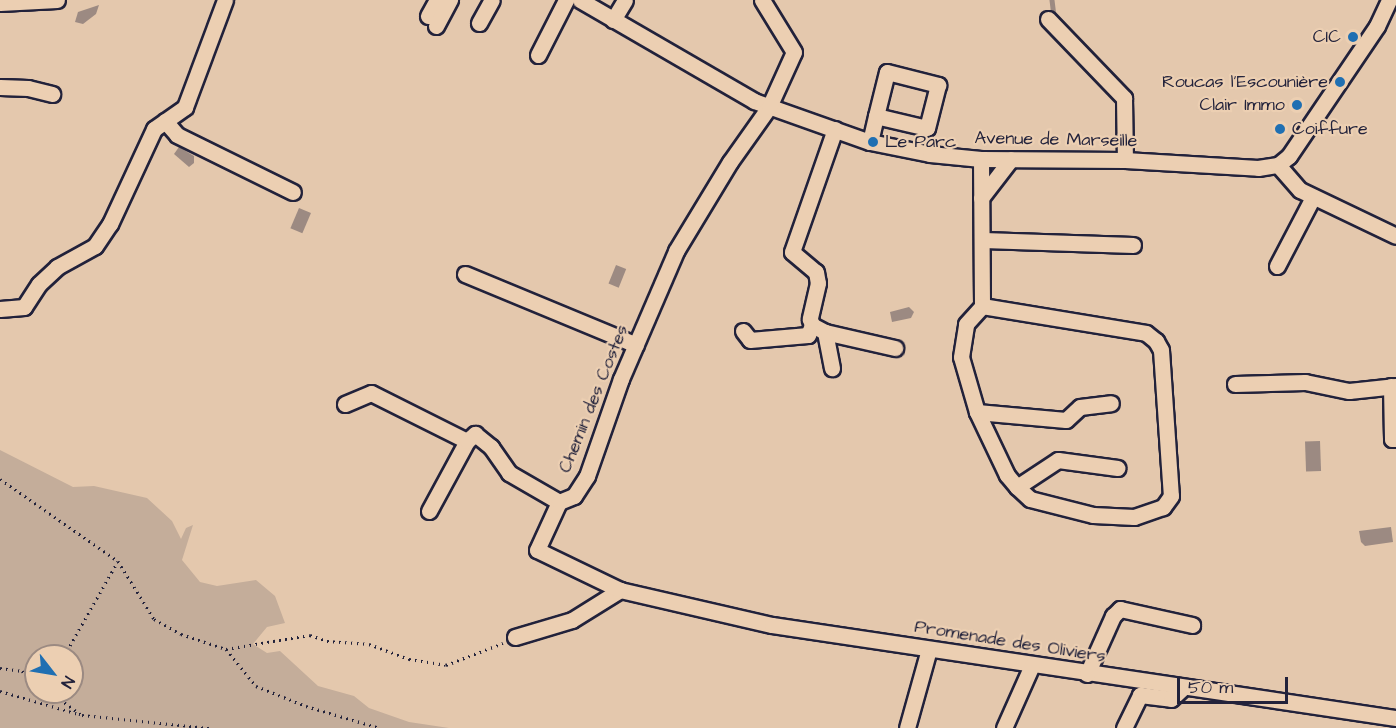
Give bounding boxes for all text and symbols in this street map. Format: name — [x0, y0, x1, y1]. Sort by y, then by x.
place label: CIC — [1313, 26, 1341, 48]
marker: CIC — [1346, 30, 1360, 44]
place label: Roucas l'Escounière — [1162, 71, 1328, 93]
marker: Roucas l'Escounière — [1333, 75, 1347, 89]
place label: Clair Immo — [1200, 94, 1285, 116]
marker: Clair Immo — [1290, 98, 1304, 112]
place label: Coiffure — [1292, 118, 1368, 140]
marker: Coiffure — [1273, 122, 1287, 136]
street label: Avenue de Marseille — [974, 128, 1138, 152]
place label: Le Parc — [885, 131, 956, 153]
marker: Le Parc — [866, 135, 880, 149]
street label: Chemin des Costes — [554, 322, 634, 476]
street label: Promenade des Oliviers — [913, 616, 1107, 668]
north arrow — [24, 644, 84, 704]
scale bar — [1180, 665, 1291, 703]
text: N — [56, 672, 80, 692]
text: 50 m — [1188, 675, 1233, 700]

